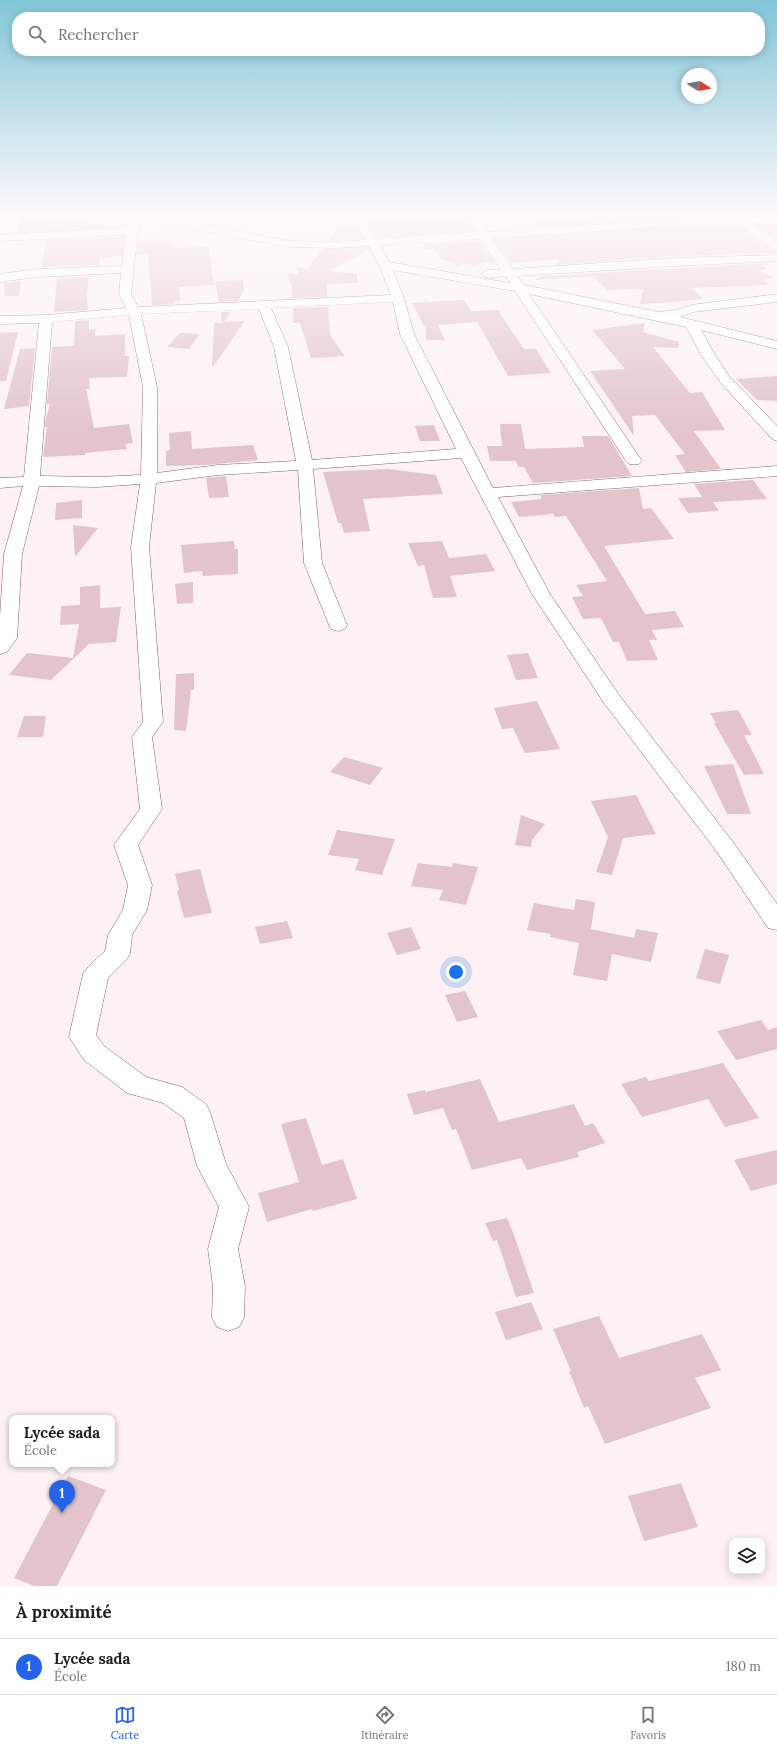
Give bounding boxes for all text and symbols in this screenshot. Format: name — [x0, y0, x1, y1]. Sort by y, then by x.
search box — [12, 12, 765, 56]
icon: search — [26, 23, 48, 45]
text: Rechercher — [58, 25, 138, 44]
north arrow — [681, 68, 717, 104]
your location — [446, 962, 466, 982]
popup — [9, 1415, 115, 1467]
text: Lycée sada — [24, 1423, 100, 1442]
text: École — [24, 1442, 57, 1459]
pin: 1 — [49, 1480, 75, 1513]
map controls — [729, 1538, 765, 1574]
button: layers — [729, 1538, 765, 1574]
text: À proximité — [16, 1601, 112, 1623]
text: Lycée sada — [54, 1649, 130, 1668]
text: 1 — [26, 1658, 32, 1675]
text: 180 m — [726, 1658, 761, 1675]
text: École — [54, 1668, 87, 1685]
tab: Carte — [111, 1704, 139, 1742]
tab: Itinéraire — [361, 1704, 408, 1742]
tab: Favoris — [630, 1704, 666, 1742]

